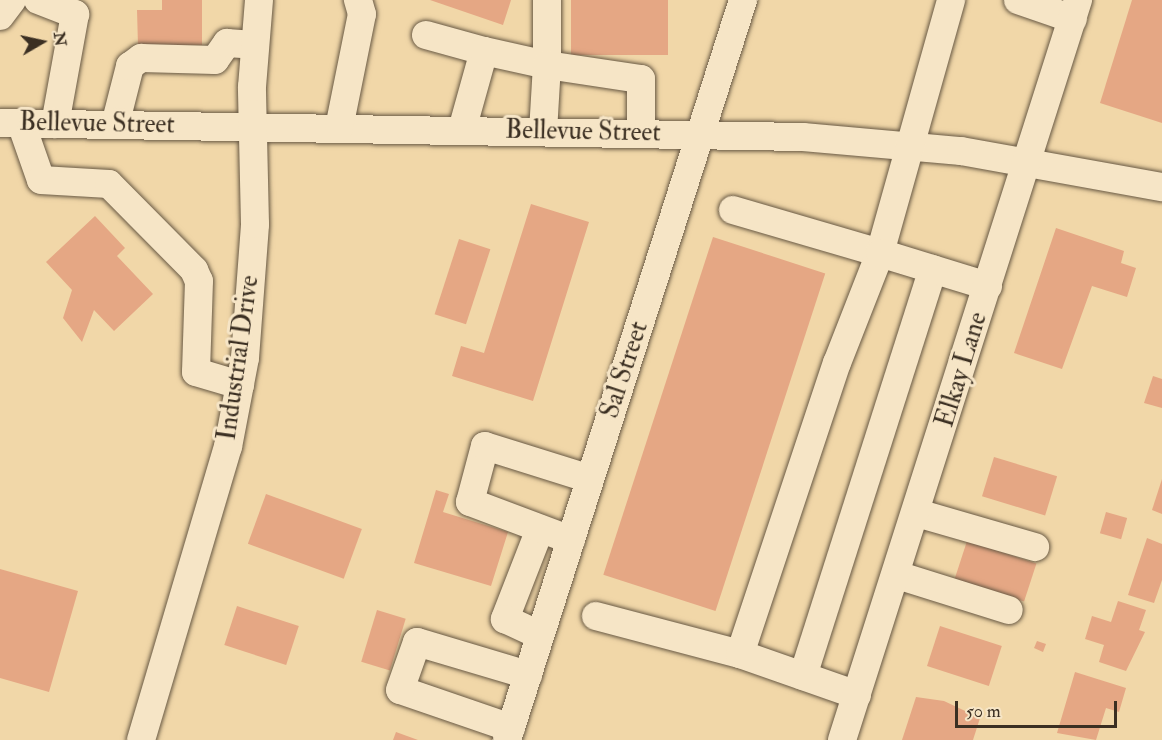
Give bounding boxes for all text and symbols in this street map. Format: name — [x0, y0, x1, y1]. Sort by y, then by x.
north arrow — [12, 12, 72, 72]
text: N — [49, 31, 71, 48]
street label: Bellevue Street — [19, 107, 175, 141]
street label: Bellevue Street — [505, 115, 661, 149]
street label: Industrial Drive — [212, 273, 266, 443]
street label: Elkay Lane — [930, 309, 994, 431]
street label: Sal Street — [595, 318, 655, 422]
scale bar — [958, 689, 1120, 727]
text: 50 m — [966, 700, 1001, 723]

